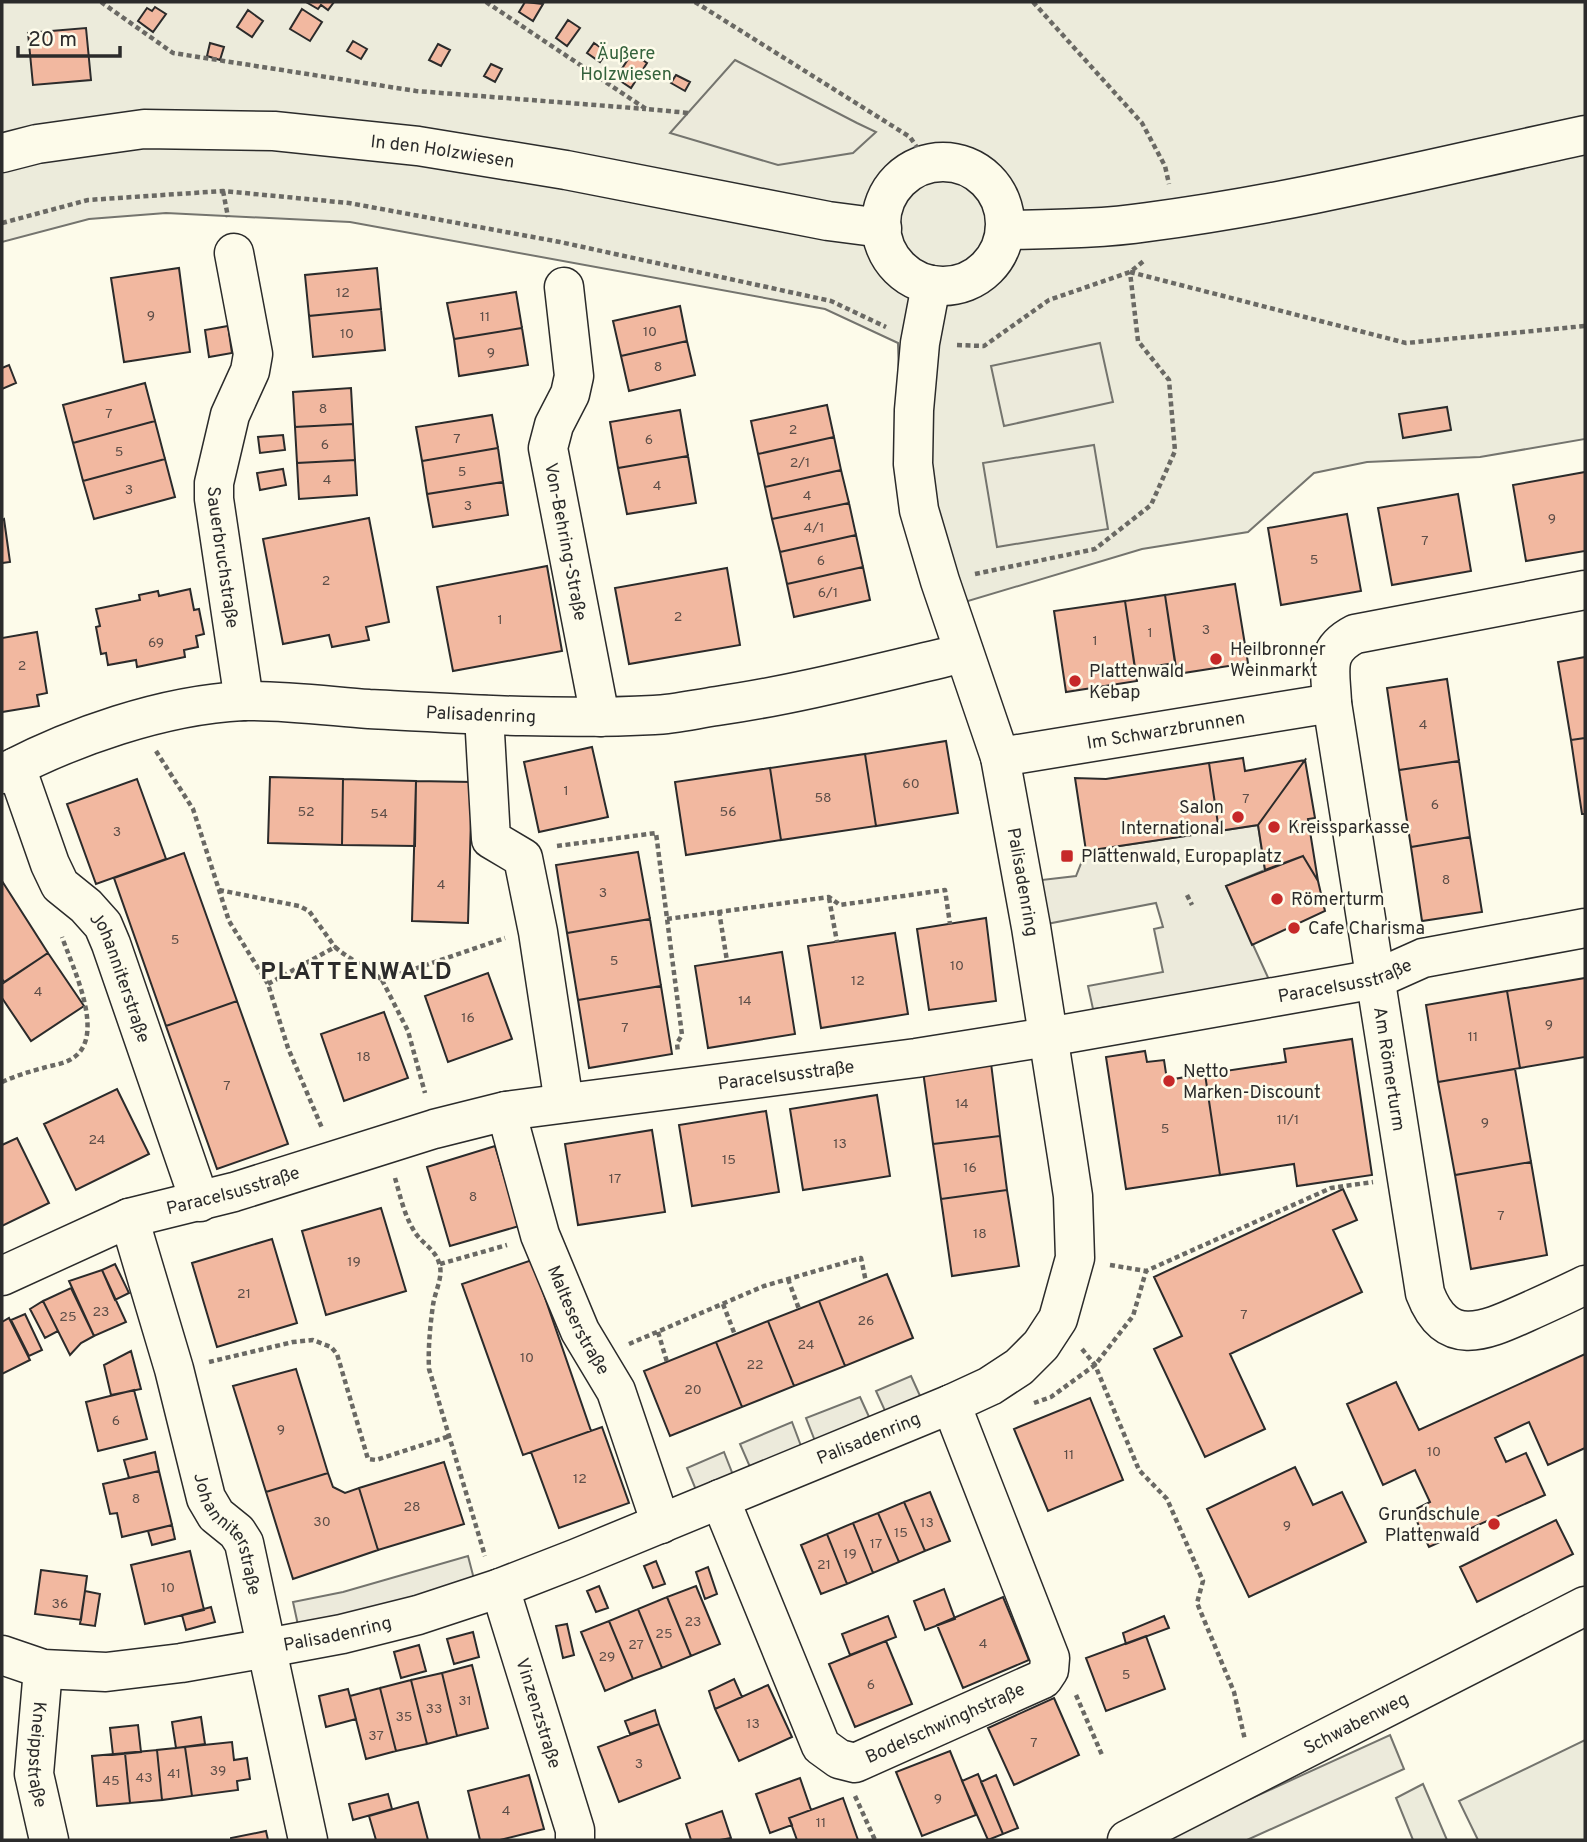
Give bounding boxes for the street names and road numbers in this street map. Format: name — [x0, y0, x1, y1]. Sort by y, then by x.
street label: In den Holzwiesen — [369, 131, 516, 174]
street label: Von-Behring-Straße — [538, 461, 591, 623]
street label: Sauerbruchstraße — [201, 486, 243, 630]
street label: Palisadenring — [425, 702, 536, 729]
street label: Im Schwarzbrunnen — [1085, 707, 1247, 756]
street label: Palisadenring — [1001, 826, 1042, 938]
street label: Johanniterstraße — [84, 908, 154, 1046]
street label: Paracelsusstraße — [1276, 954, 1416, 1009]
street label: Am Römerturm — [1367, 1005, 1409, 1133]
street label: Paracelsusstraße — [716, 1056, 856, 1097]
street label: Paracelsusstraße — [164, 1162, 303, 1221]
street label: Malteserstraße — [541, 1262, 614, 1380]
street label: Palisadenring — [814, 1408, 924, 1471]
street label: Johanniterstraße — [187, 1471, 265, 1597]
street label: Palisadenring — [282, 1612, 394, 1658]
street label: Vinzenzstraße — [509, 1656, 565, 1772]
street label: Bodelschwinghstraße — [862, 1679, 1029, 1770]
street label: Schwabenweg — [1300, 1688, 1413, 1761]
street label: Kneippstraße — [21, 1700, 51, 1810]

